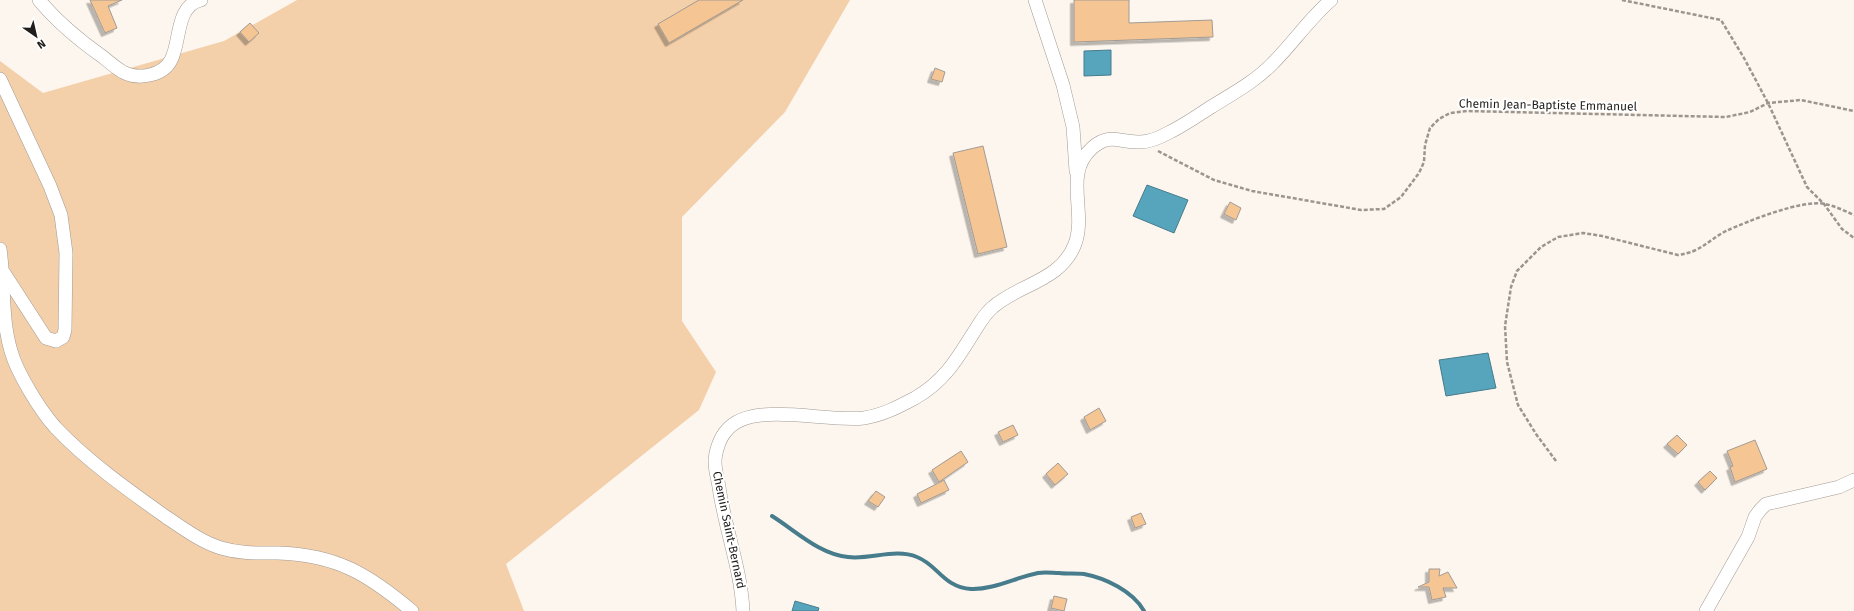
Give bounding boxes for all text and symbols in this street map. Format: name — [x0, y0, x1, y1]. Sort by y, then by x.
north arrow — [16, 16, 56, 56]
text: N — [35, 36, 48, 51]
street label: Chemin Jean-Baptiste Emmanuel — [1459, 96, 1638, 114]
street label: Chemin Saint-Bernard — [710, 470, 748, 590]

